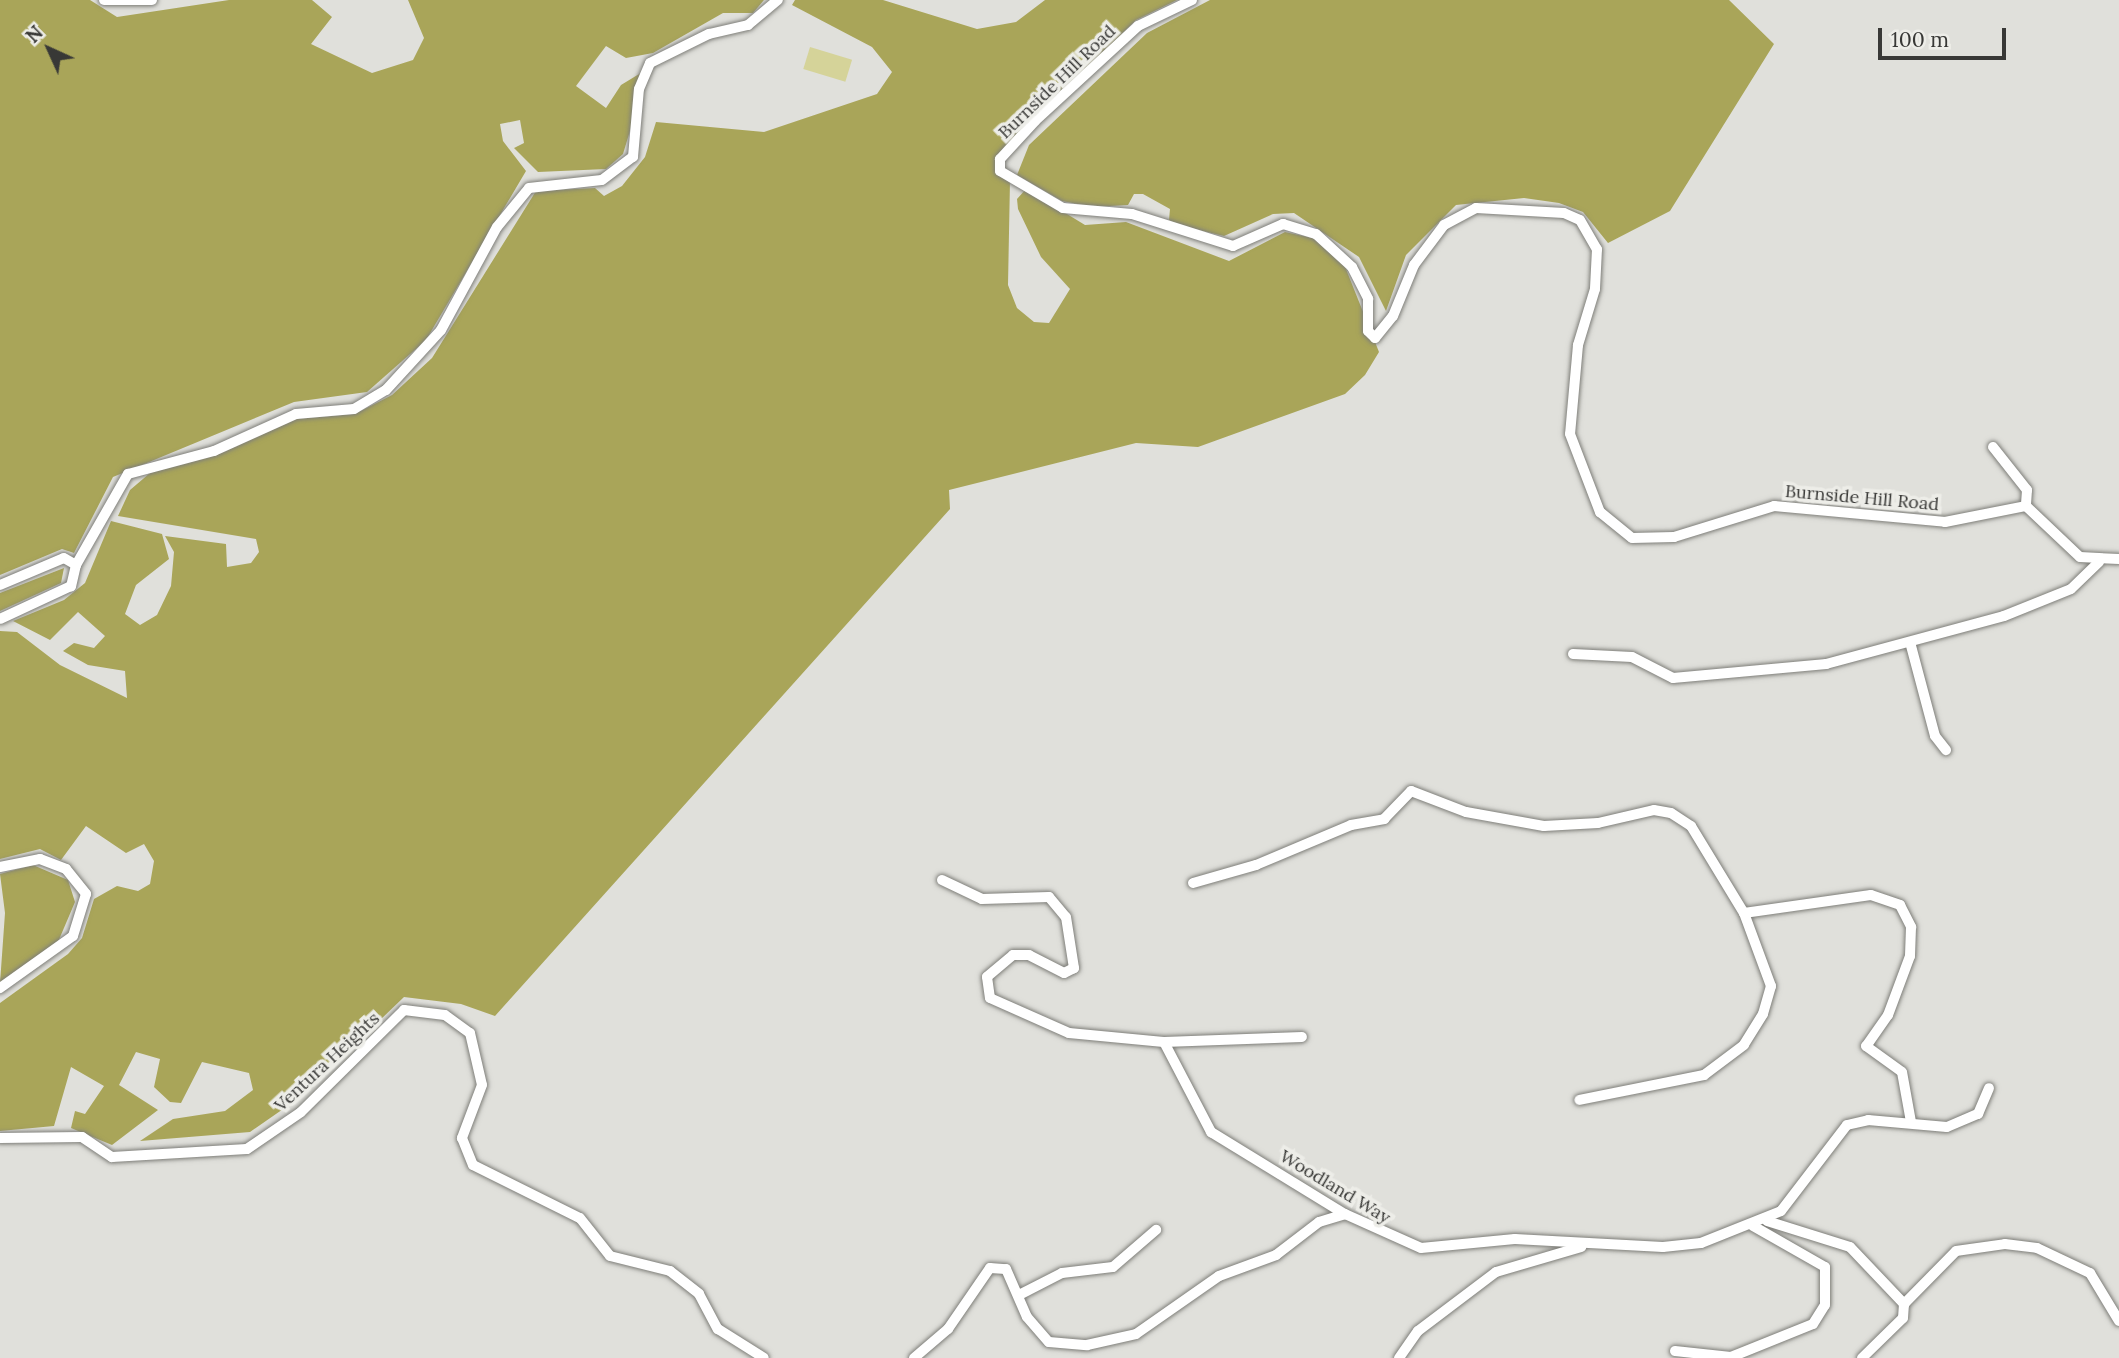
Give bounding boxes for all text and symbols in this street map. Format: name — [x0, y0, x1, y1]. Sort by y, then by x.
north arrow — [14, 14, 84, 84]
scale bar — [1881, 14, 2009, 58]
text: N — [20, 20, 48, 48]
street label: Burnside Hill Road — [994, 21, 1120, 143]
text: 100 m — [1891, 26, 1949, 53]
street label: Burnside Hill Road — [1784, 481, 1940, 515]
street label: Ventura Heights — [270, 1008, 384, 1116]
street label: Woodland Way — [1276, 1145, 1394, 1229]

